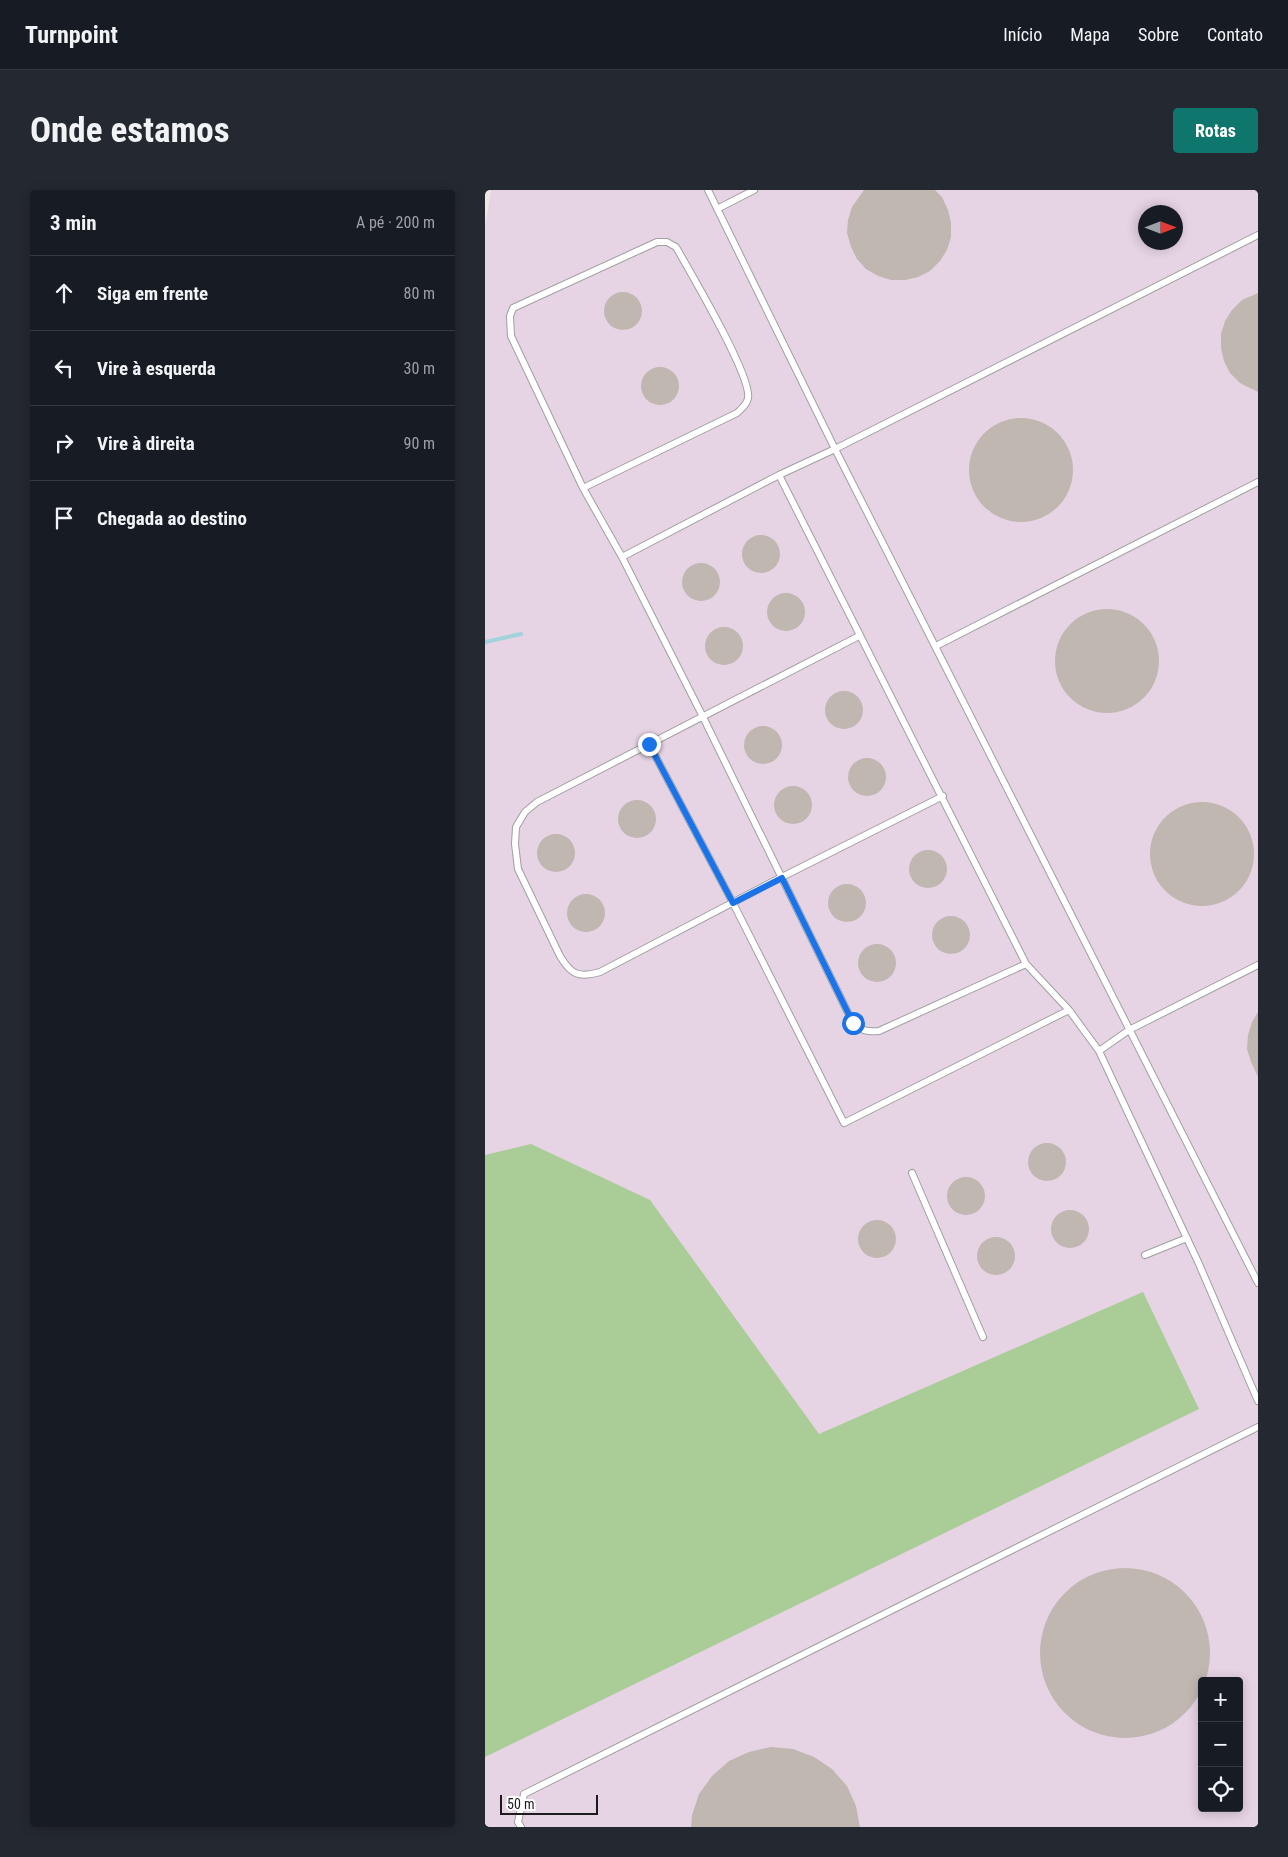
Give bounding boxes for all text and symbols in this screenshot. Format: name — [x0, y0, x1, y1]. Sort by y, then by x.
text: Turnpoint — [25, 21, 118, 49]
text: Início — [1003, 24, 1042, 45]
text: Mapa — [1070, 24, 1110, 45]
text: Sobre — [1138, 24, 1179, 45]
text: Contato — [1207, 24, 1263, 45]
button: Rotas — [1173, 108, 1258, 153]
text: Onde estamos — [30, 110, 230, 151]
north arrow — [1138, 205, 1183, 250]
text: 3 min — [50, 211, 97, 235]
text: A pé · 200 m — [356, 213, 435, 232]
icon: ahead — [50, 279, 78, 307]
text: Siga em frente — [97, 282, 208, 305]
text: 80 m — [403, 284, 435, 303]
icon: left — [50, 354, 78, 382]
text: Vire à esquerda — [97, 357, 216, 380]
text: 30 m — [403, 359, 435, 378]
icon: right — [50, 429, 78, 457]
text: Vire à direita — [97, 432, 195, 455]
text: 90 m — [403, 434, 435, 453]
icon: arrive — [50, 504, 78, 532]
text: Chegada ao destino — [97, 507, 247, 530]
route end — [638, 733, 661, 756]
route start — [842, 1012, 865, 1035]
map controls — [1198, 1677, 1243, 1812]
button: + — [1198, 1677, 1243, 1722]
button: − — [1198, 1722, 1243, 1767]
button: locate — [1198, 1767, 1243, 1812]
scale bar — [500, 1792, 597, 1815]
text: 50 m — [507, 1796, 535, 1812]

